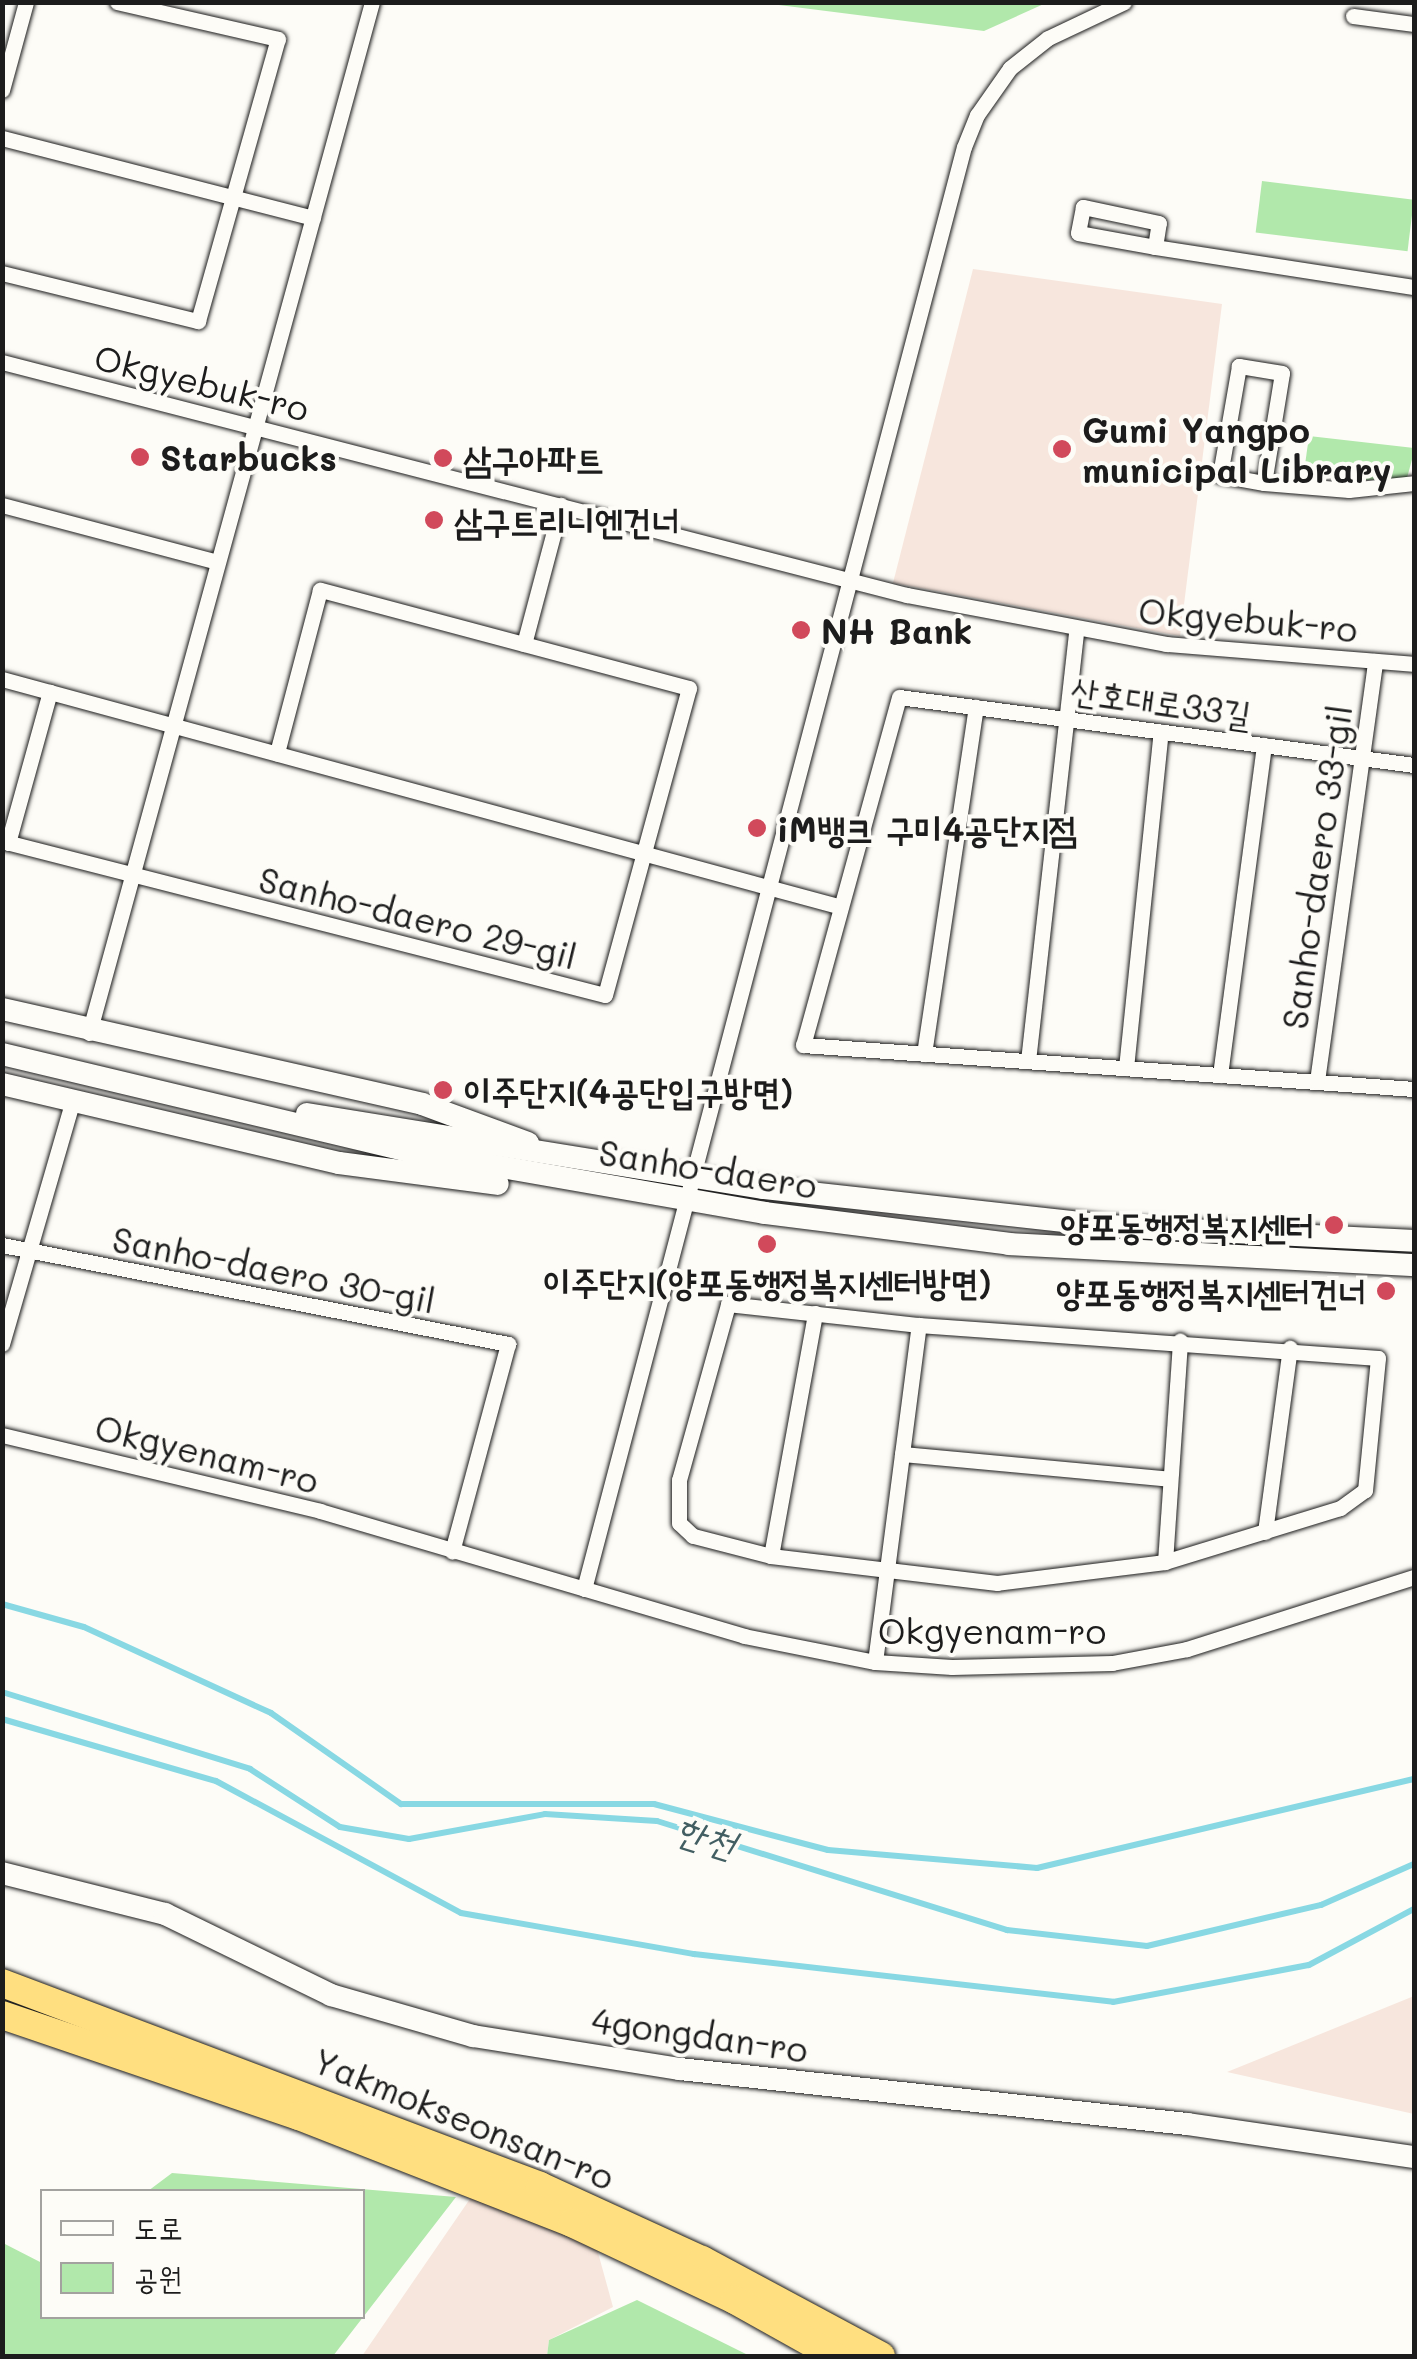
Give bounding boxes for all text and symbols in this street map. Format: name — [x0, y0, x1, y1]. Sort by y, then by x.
street label: Okgyebuk-ro — [90, 335, 314, 429]
place label: Gumi Yangpo municipal Library — [1082, 408, 1391, 490]
place label: Starbucks — [160, 436, 337, 478]
place label: 삼구아파트 — [463, 437, 604, 479]
marker: Gumi Yangpo municipal Library — [1051, 438, 1073, 460]
marker: Starbucks — [129, 446, 151, 468]
marker: 삼구아파트 — [432, 447, 454, 469]
place label: 삼구트리니엔건너 — [454, 499, 679, 541]
marker: 삼구트리니엔건너 — [423, 509, 445, 531]
street label: Okgyebuk-ro — [1137, 589, 1359, 649]
place label: NH Bank — [821, 609, 972, 651]
marker: NH Bank — [790, 619, 812, 641]
street label: 산호대로33길 — [1068, 668, 1254, 734]
street label: Sanho-daero 33-gil — [1272, 702, 1360, 1032]
place label: iM뱅크 구미4공단지점 — [777, 807, 1077, 849]
marker: iM뱅크 구미4공단지점 — [746, 817, 768, 839]
street label: Sanho-daero 29-gil — [255, 857, 581, 977]
place label: 이주단지(4공단입구방면) — [463, 1069, 793, 1111]
marker: 이주단지(4공단입구방면) — [432, 1079, 454, 1101]
street label: Sanho-daero — [596, 1130, 820, 1206]
place label: 양포동행정복지센터 — [1061, 1204, 1314, 1246]
marker: 양포동행정복지센터 — [1323, 1214, 1345, 1236]
street label: Sanho-daero 30-gil — [109, 1217, 439, 1321]
marker: 이주단지(양포동행정복지센터방면) — [756, 1233, 778, 1255]
place label: 이주단지(양포동행정복지센터방면) — [543, 1260, 991, 1302]
place label: 양포동행정복지센터건너 — [1056, 1270, 1366, 1312]
marker: 양포동행정복지센터건너 — [1375, 1280, 1397, 1302]
street label: Okgyenam-ro — [91, 1405, 323, 1501]
street label: Okgyenam-ro — [878, 1609, 1106, 1651]
water label: 한천 — [670, 1805, 742, 1867]
street label: 4gongdan-ro — [589, 1998, 811, 2070]
street label: Yakmokseonsan-ro — [307, 2038, 621, 2198]
legend — [40, 2189, 365, 2319]
text: 도로 — [134, 2207, 182, 2247]
text: 공원 — [134, 2257, 182, 2297]

